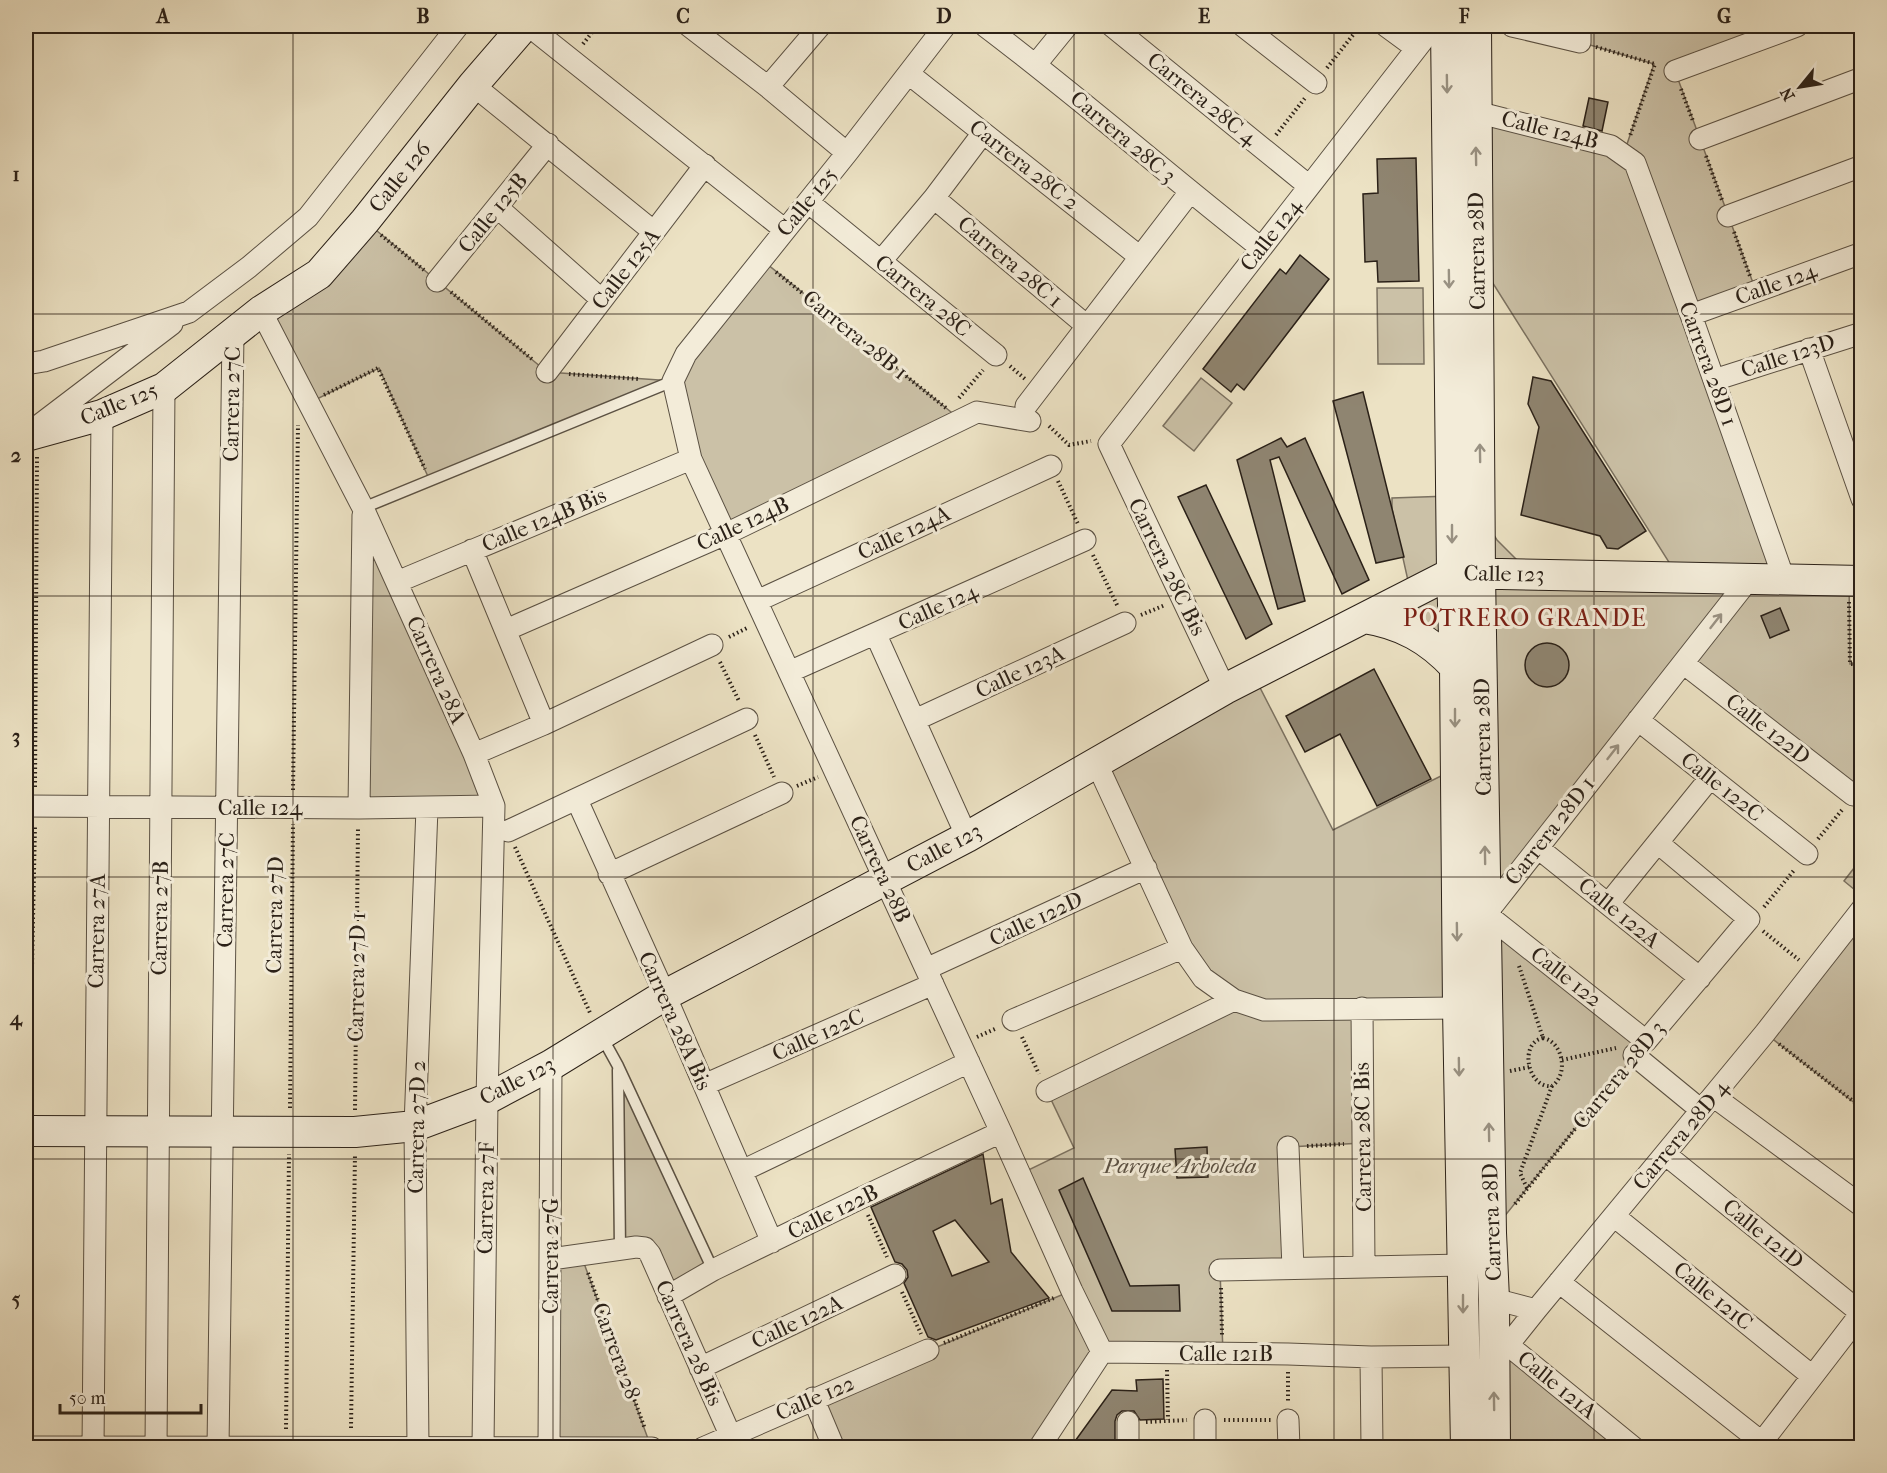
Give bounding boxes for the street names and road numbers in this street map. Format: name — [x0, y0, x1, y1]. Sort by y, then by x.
street label: Carrera 28C 4 — [1142, 47, 1263, 152]
street label: Carrera 28C 3 — [1065, 85, 1181, 189]
street label: Calle 124B — [1499, 105, 1601, 155]
street label: Carrera 28C 2 — [964, 114, 1084, 216]
street label: Calle 126 — [364, 136, 436, 218]
street label: Calle 125 — [771, 162, 843, 242]
street label: Calle 125B — [453, 168, 533, 258]
street label: Carrera 28D — [1463, 192, 1491, 310]
street label: Calle 124 — [1235, 193, 1308, 276]
street label: Carrera 28C 1 — [952, 211, 1068, 313]
street label: Calle 125A — [586, 223, 666, 315]
street label: Carrera 28C — [870, 249, 976, 343]
street label: Calle 124 — [1732, 257, 1821, 311]
street label: Carrera 28B 1 — [797, 285, 913, 385]
street label: Carrera 28D 1 — [1673, 298, 1743, 430]
street label: Calle 123D — [1738, 329, 1838, 383]
street label: Carrera 27C — [218, 346, 246, 462]
street label: Calle 125 — [76, 377, 162, 431]
street label: Calle 124B Bis — [478, 482, 610, 558]
street label: Calle 124B — [693, 491, 793, 557]
street label: Carrera 28C Bis — [1123, 494, 1211, 640]
street label: Calle 124A — [854, 500, 955, 566]
street label: Calle 123 — [1463, 560, 1545, 588]
street label: Calle 124 — [894, 577, 983, 636]
street label: Carrera 28A — [401, 612, 472, 729]
street label: Calle 123A — [971, 640, 1069, 704]
street label: Carrera 28D — [1469, 678, 1497, 796]
street label: Calle 122D — [1721, 688, 1815, 770]
street label: Calle 122C — [1675, 747, 1769, 827]
street label: Carrera 28D 1 — [1500, 772, 1600, 890]
street label: Calle 124 — [218, 795, 303, 821]
street label: Carrera 28B — [844, 811, 916, 927]
street label: Calle 123 — [902, 818, 986, 878]
street label: Carrera 27C — [212, 832, 240, 948]
street label: Carrera 27D — [261, 856, 289, 974]
street label: Carrera 27B — [146, 860, 174, 976]
street label: Calle 122A — [1573, 872, 1666, 954]
street label: Carrera 27A — [83, 873, 111, 989]
street label: Calle 122D — [985, 886, 1087, 952]
street label: Carrera 27D 1 — [343, 912, 371, 1042]
street label: Calle 122 — [1525, 941, 1607, 1013]
street label: Carrera 28A Bis — [633, 948, 717, 1094]
street label: Calle 122C — [768, 1003, 868, 1067]
street label: Carrera 28D 3 — [1567, 1016, 1671, 1134]
street label: Calle 123 — [475, 1051, 559, 1111]
street label: Carrera 27D 2 — [403, 1060, 431, 1194]
street label: Carrera 28C Bis — [1349, 1062, 1377, 1212]
street label: Carrera 28D 4 — [1627, 1074, 1735, 1195]
street label: Carrera 27F — [472, 1141, 500, 1254]
street label: Carrera 28D — [1477, 1163, 1507, 1281]
street label: Calle 122B — [784, 1179, 882, 1245]
street label: Calle 121D — [1717, 1194, 1809, 1274]
street label: Carrera 27G — [538, 1198, 564, 1314]
street label: Calle 121C — [1668, 1256, 1758, 1336]
street label: Carrera 28 Bis — [650, 1276, 728, 1410]
street label: Calle 122A — [747, 1289, 847, 1354]
street label: Carrera 28 — [587, 1299, 645, 1403]
street label: Calle 121B — [1179, 1341, 1273, 1367]
street label: Calle 121A — [1512, 1345, 1602, 1425]
street label: Calle 122 — [772, 1370, 858, 1426]

